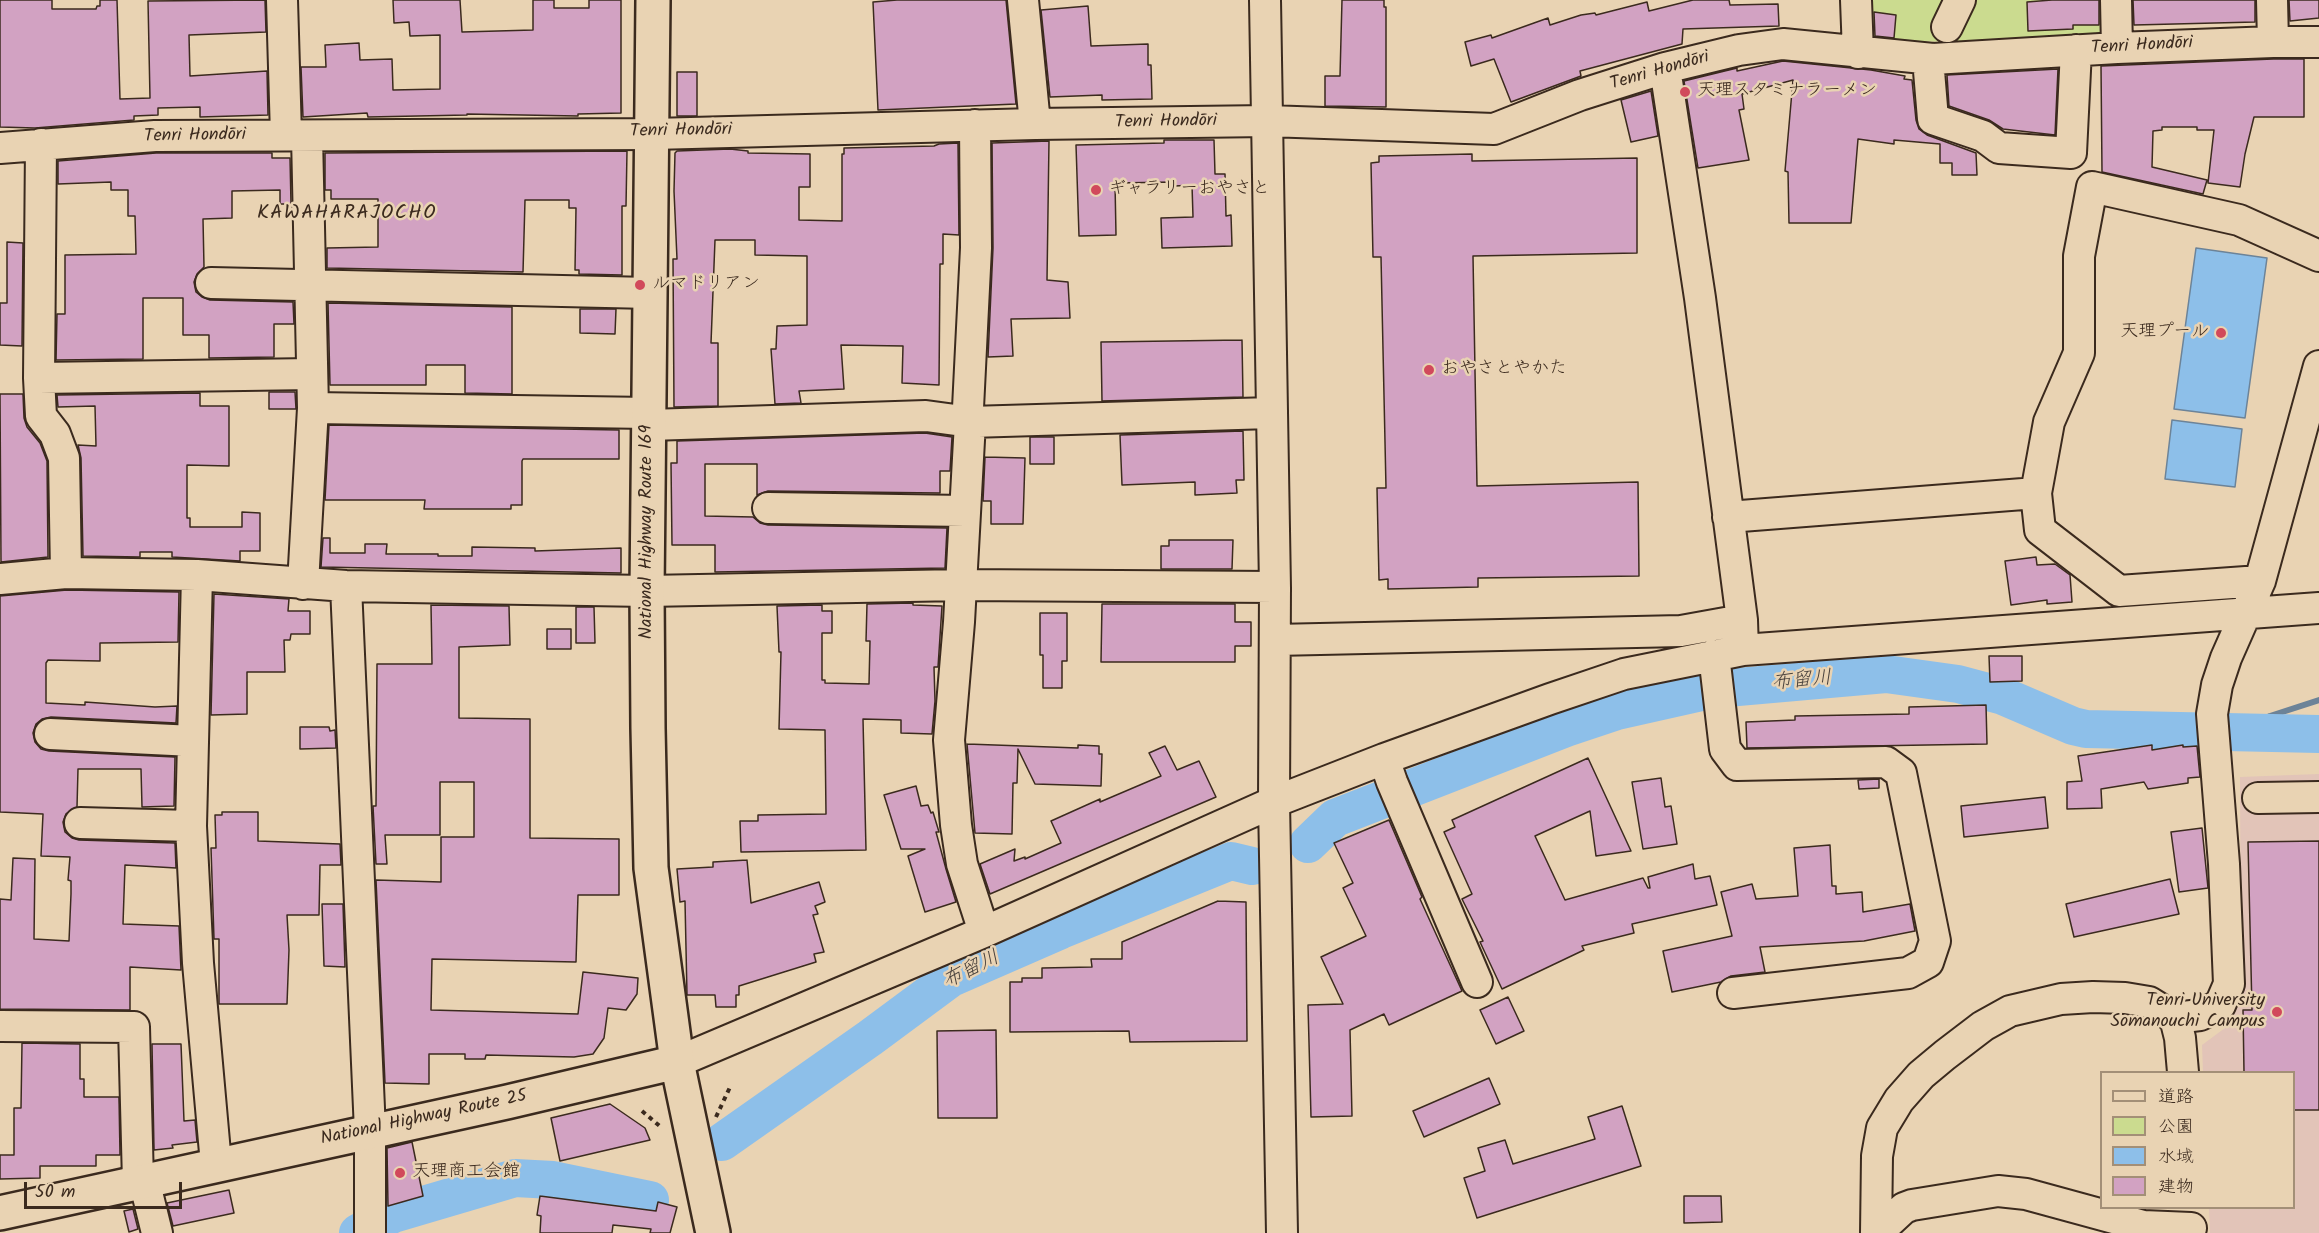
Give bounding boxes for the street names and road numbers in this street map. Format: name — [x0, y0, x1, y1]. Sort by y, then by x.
street label: Tenri Hondōri — [2091, 34, 2193, 60]
street label: Tenri Hondōri — [1608, 48, 1712, 96]
street label: Tenri Hondōri — [1115, 111, 1217, 135]
street label: Tenri Hondōri — [630, 120, 732, 144]
street label: Tenri Hondōri — [144, 125, 246, 149]
street label: National Highway Route 169 — [637, 425, 659, 639]
street label: National Highway Route 25 — [319, 1087, 529, 1151]

